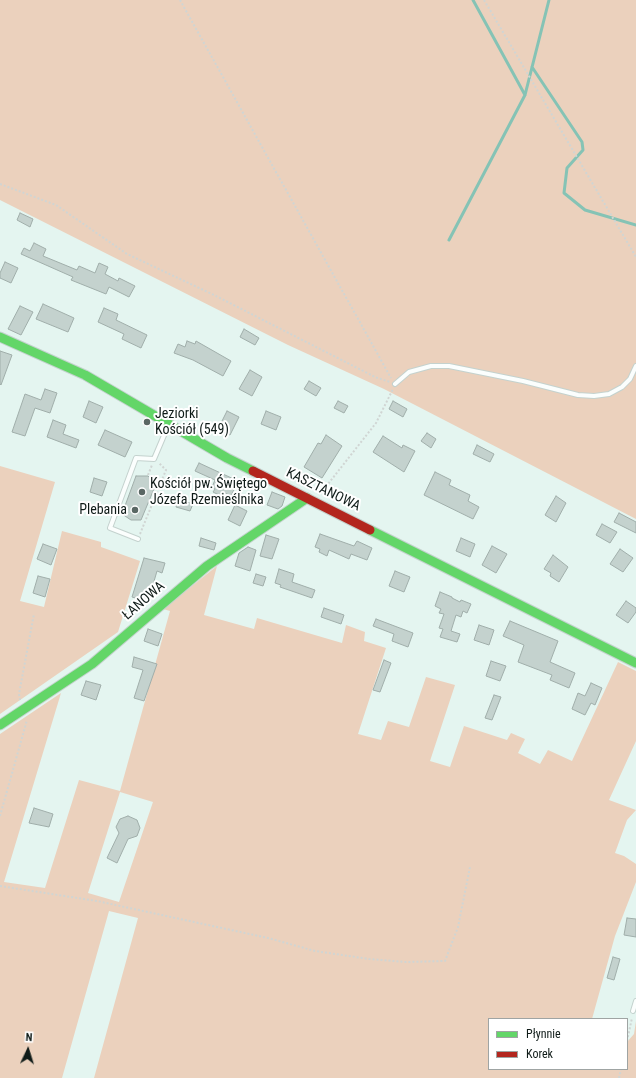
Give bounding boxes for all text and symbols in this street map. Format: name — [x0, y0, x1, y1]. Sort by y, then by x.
place label: Jeziorki Kościół (549) — [155, 406, 229, 438]
marker: Jeziorki Kościół (549) — [142, 417, 152, 427]
street label: KASZTANOWA — [283, 465, 363, 515]
place label: Kościół pw. Świętego Józefa Rzemieślnika — [150, 476, 267, 508]
marker: Kościół pw. Świętego Józefa Rzemieślnika — [137, 487, 147, 497]
place label: Plebania — [79, 502, 127, 518]
marker: Plebania — [130, 505, 140, 515]
street label: ŁANOWA — [120, 578, 168, 624]
legend — [488, 1018, 628, 1070]
text: Płynnie — [526, 1027, 561, 1041]
north arrow — [8, 1030, 48, 1070]
text: N — [25, 1031, 33, 1044]
text: Korek — [526, 1047, 553, 1061]

